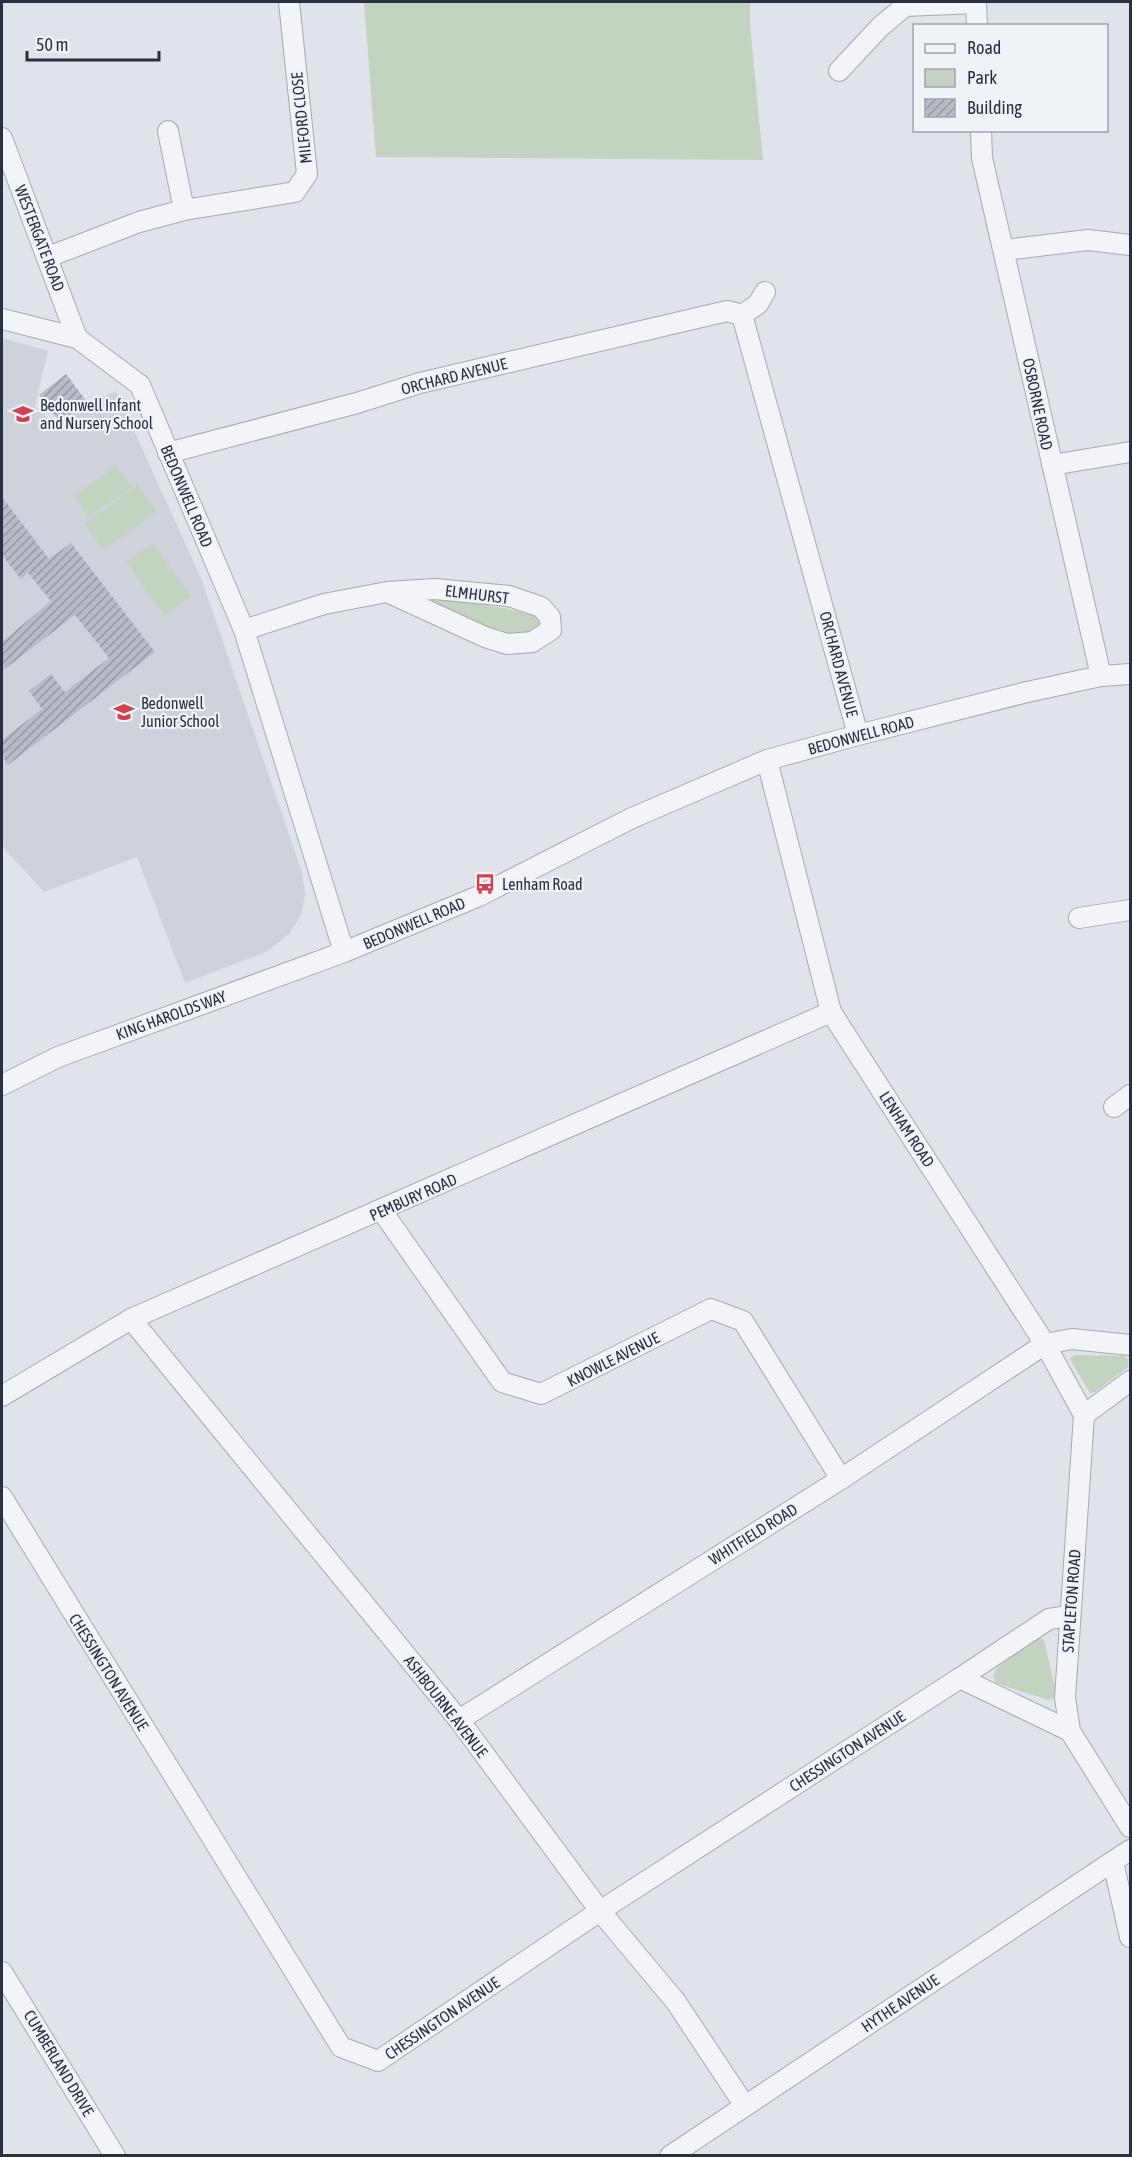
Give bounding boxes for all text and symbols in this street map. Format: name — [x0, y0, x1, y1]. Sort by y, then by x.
scale bar — [27, 24, 159, 62]
legend — [913, 24, 1108, 132]
text: 50 m — [36, 34, 68, 55]
text: Road — [967, 37, 1001, 58]
text: Park — [967, 67, 997, 88]
street label: MILFORD CLOSE — [287, 71, 315, 165]
text: Building — [967, 97, 1022, 118]
street label: WESTERGATE ROAD — [11, 182, 69, 294]
street label: ORCHARD AVENUE — [399, 354, 509, 398]
street label: OSBORNE ROAD — [1019, 356, 1057, 452]
place label: Bedonwell Infant and Nursery School — [40, 396, 154, 433]
school or university icon: Bedonwell Infant and Nursery School — [11, 402, 35, 426]
street label: BEDONWELL ROAD — [157, 442, 217, 550]
street label: ELMHURST — [444, 581, 510, 607]
street label: ORCHARD AVENUE — [816, 609, 862, 719]
place label: Bedonwell Junior School — [141, 694, 220, 730]
school or university icon: Bedonwell Junior School — [112, 700, 136, 724]
street label: BEDONWELL ROAD — [806, 712, 916, 758]
bus stop icon: Lenham Road — [473, 872, 497, 896]
place label: Lenham Road — [502, 875, 583, 893]
street label: BEDONWELL ROAD — [360, 893, 468, 953]
street label: KING HAROLDS WAY — [113, 986, 229, 1043]
street label: LENHAM ROAD — [876, 1088, 938, 1170]
street label: PEMBURY ROAD — [367, 1170, 459, 1224]
street label: KNOWLE AVENUE — [564, 1328, 662, 1390]
street label: WHITFIELD ROAD — [706, 1500, 800, 1568]
street label: STAPLETON ROAD — [1058, 1549, 1084, 1653]
street label: CHESSINGTON AVENUE — [66, 1610, 152, 1734]
street label: ASHBOURNE AVENUE — [401, 1651, 492, 1761]
street label: CHESSINGTON AVENUE — [786, 1707, 908, 1795]
street label: HYTHE AVENUE — [858, 1970, 942, 2036]
street label: CHESSINGTON AVENUE — [381, 1973, 503, 2063]
street label: CUMBERLAND DRIVE — [20, 2007, 98, 2119]

